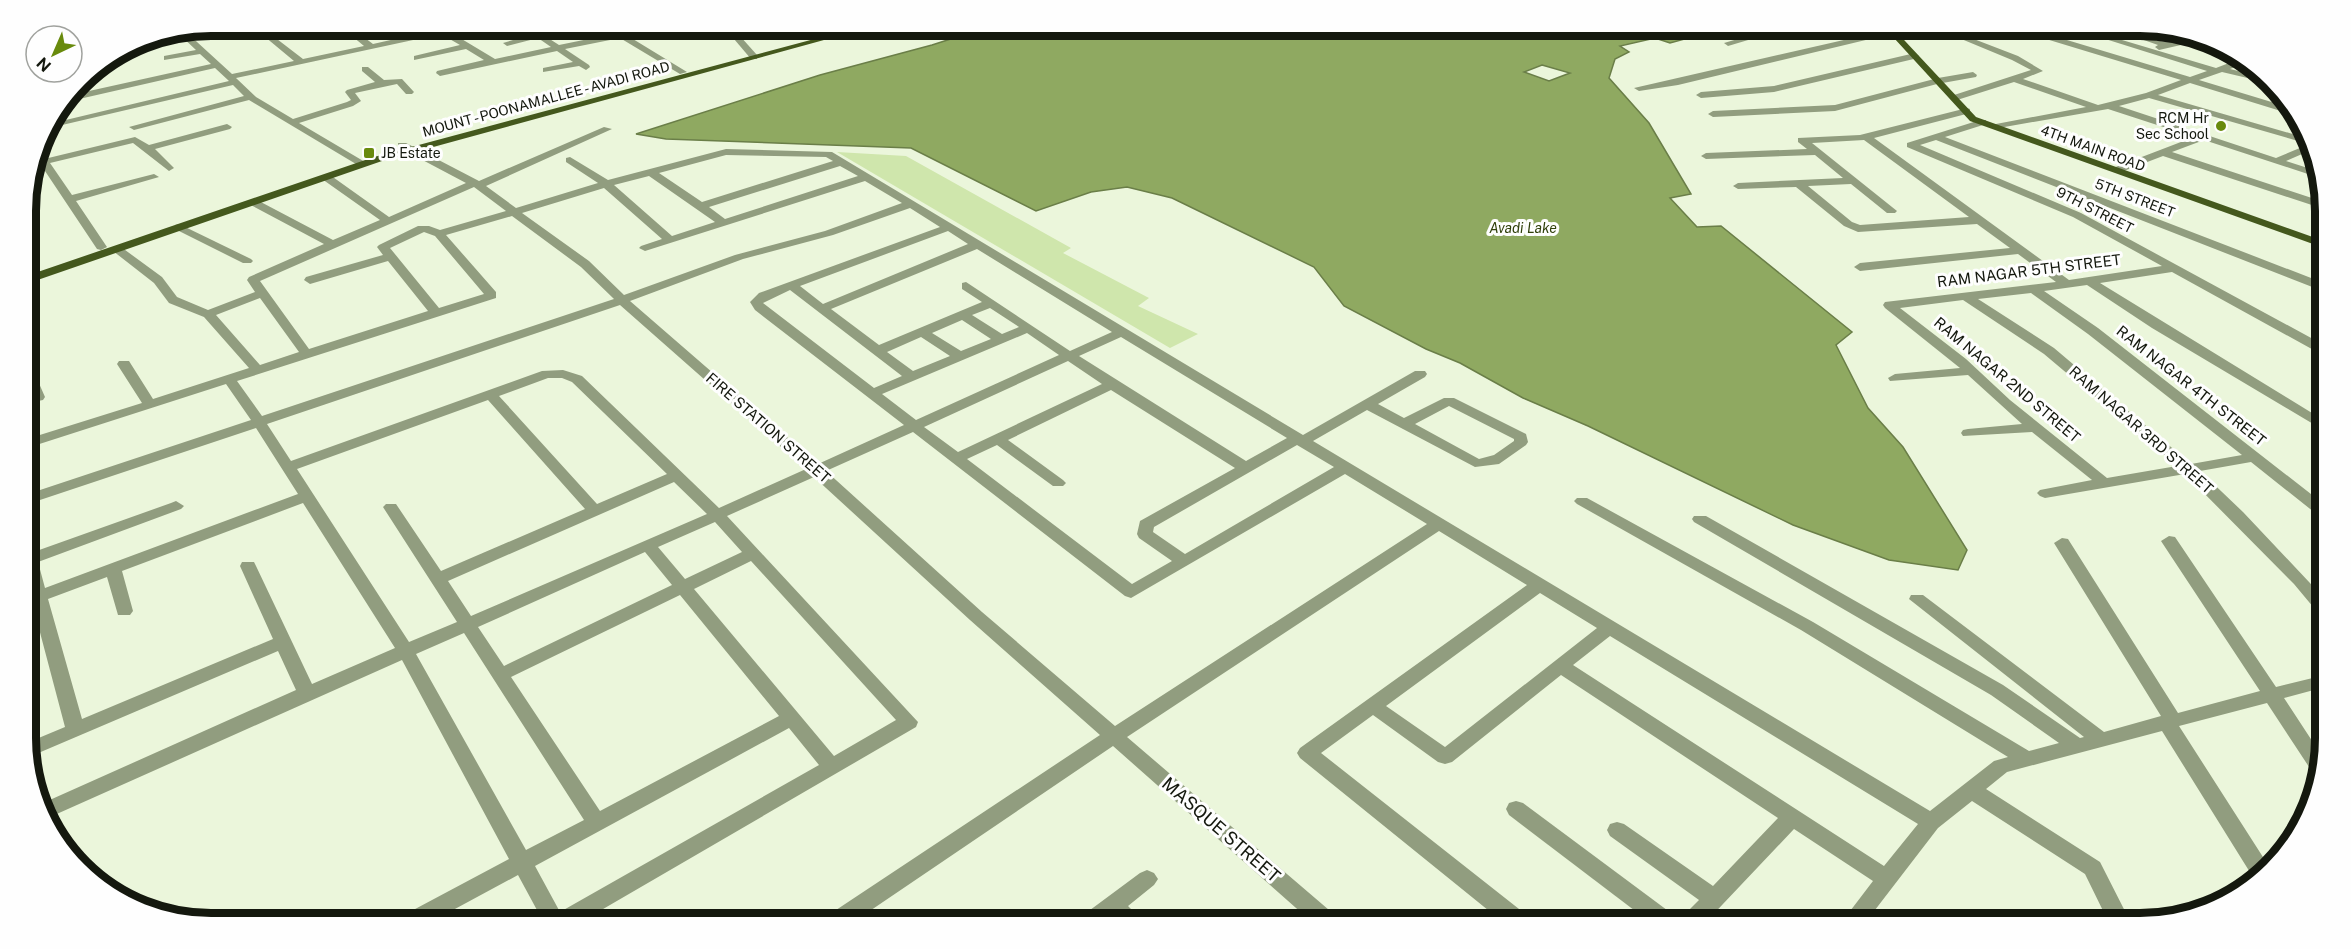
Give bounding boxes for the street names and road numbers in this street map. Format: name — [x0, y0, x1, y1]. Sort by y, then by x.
street label: MOUNT - POONAMALLEE - AVADI ROAD — [421, 58, 671, 140]
street label: 4TH MAIN ROAD — [2039, 122, 2147, 174]
street label: 5TH STREET — [2093, 175, 2177, 221]
street label: 9TH STREET — [2054, 184, 2136, 236]
street label: RAM NAGAR 5TH STREET — [1936, 251, 2122, 290]
street label: RAM NAGAR 2ND STREET — [1931, 313, 2084, 446]
street label: RAM NAGAR 4TH STREET — [2113, 322, 2269, 449]
street label: RAM NAGAR 3RD STREET — [2066, 362, 2217, 497]
street label: FIRE STATION STREET — [703, 369, 834, 486]
street label: MASQUE STREET — [1158, 773, 1285, 887]

